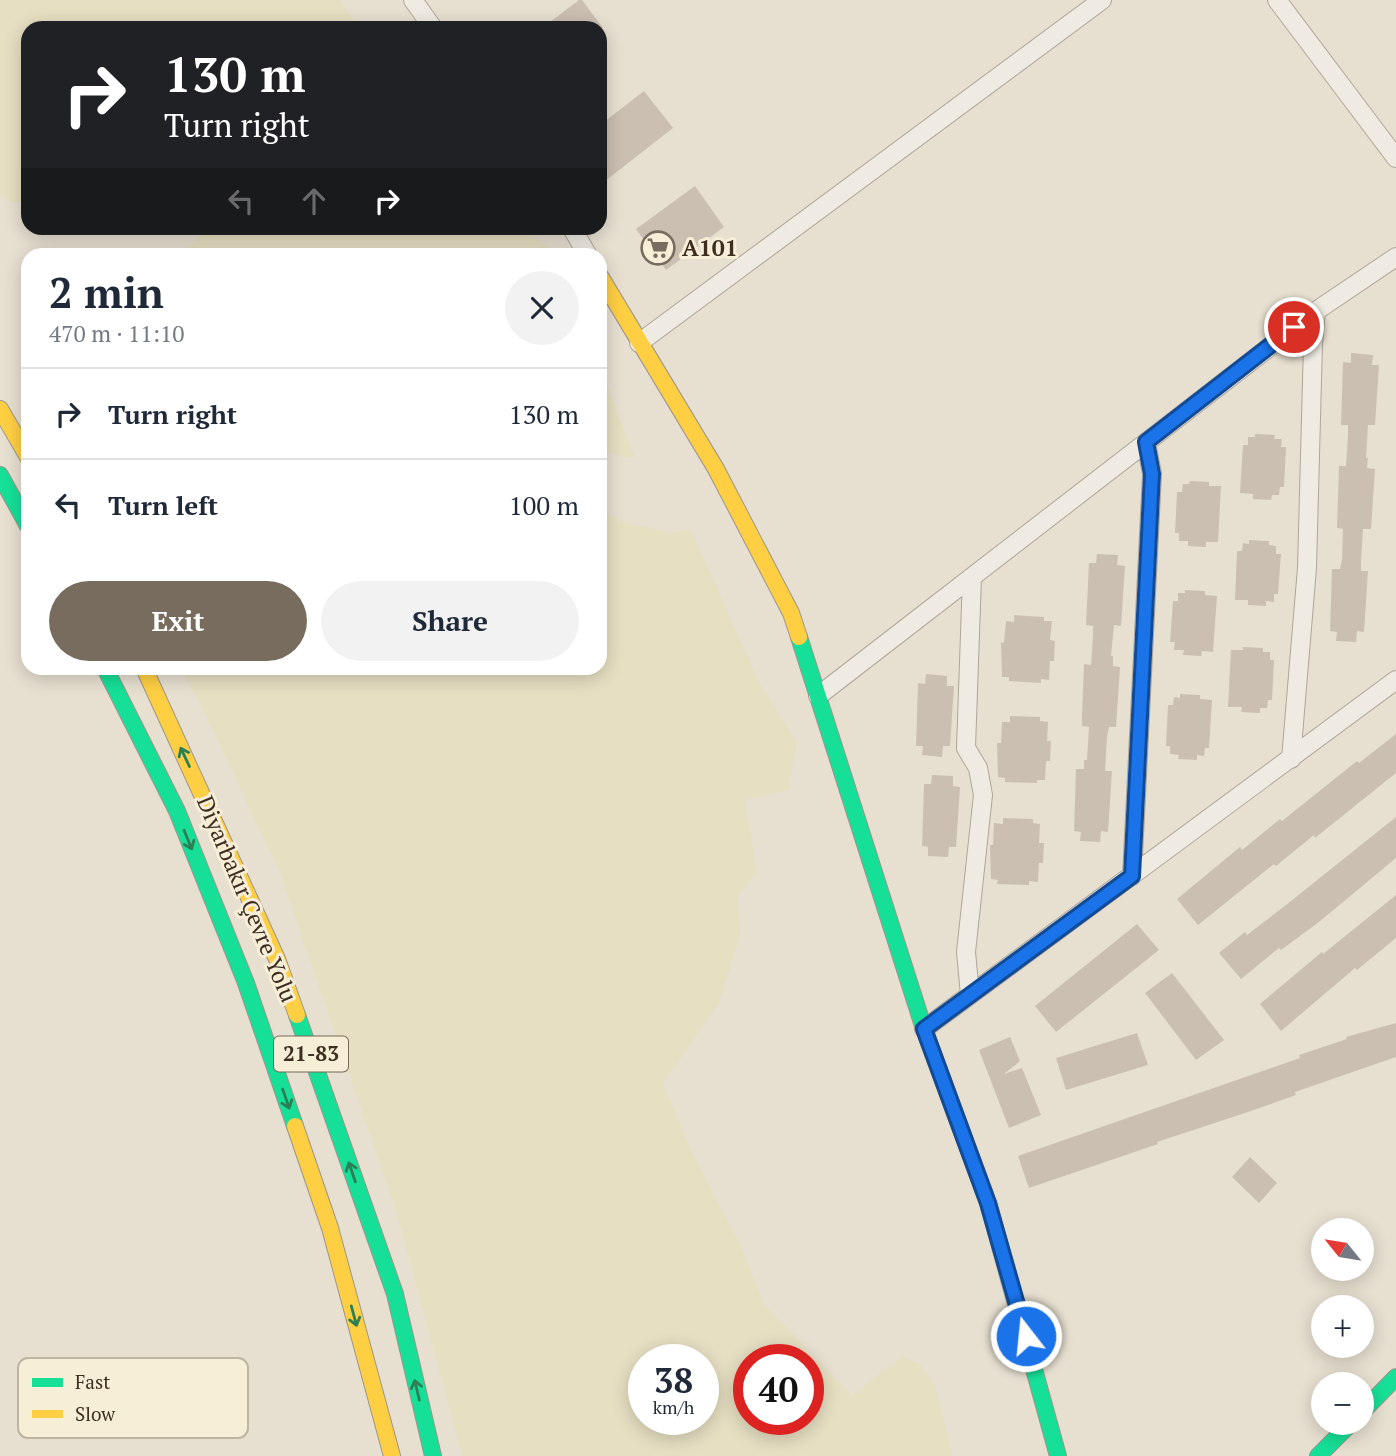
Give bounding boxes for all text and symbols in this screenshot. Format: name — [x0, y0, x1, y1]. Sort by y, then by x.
text: 130 m — [164, 41, 306, 106]
icon: right — [49, 49, 140, 140]
text: Turn right — [164, 104, 310, 146]
icon: left — [222, 182, 260, 220]
icon: ahead — [295, 182, 333, 220]
icon: right — [368, 182, 406, 220]
supermarket icon: A101 — [639, 229, 677, 267]
place label: A101 — [682, 232, 738, 263]
text: 2 min — [49, 264, 164, 320]
button: close — [505, 271, 579, 345]
pin — [1264, 297, 1324, 357]
icon: arrive — [1275, 308, 1313, 346]
text: 470 m · 11:10 — [49, 318, 184, 349]
icon: right — [49, 395, 87, 433]
text: Turn right — [108, 397, 237, 431]
text: 130 m — [509, 397, 579, 431]
icon: left — [49, 486, 87, 524]
text: Turn left — [108, 488, 218, 522]
text: 100 m — [509, 488, 579, 522]
button: Exit — [49, 581, 307, 661]
button: Share — [321, 581, 579, 661]
one-way arrow — [178, 747, 191, 768]
street label: Diyarbakır Çevre Yolu — [190, 791, 305, 1007]
one-way arrow — [183, 829, 196, 850]
road number: 21-83 — [274, 1036, 348, 1072]
one-way arrow — [281, 1087, 293, 1109]
one-way arrow — [345, 1161, 357, 1183]
north arrow — [1311, 1218, 1374, 1281]
map controls — [1311, 1218, 1374, 1435]
button: + — [1311, 1295, 1374, 1358]
position arrow — [989, 1299, 1063, 1373]
one-way arrow — [348, 1304, 361, 1326]
speed limit sign: 40 — [733, 1344, 824, 1435]
text: 38 — [654, 1357, 693, 1403]
legend — [18, 1358, 248, 1438]
text: Fast — [75, 1369, 110, 1394]
button: − — [1311, 1372, 1374, 1435]
one-way arrow — [410, 1379, 423, 1401]
text: km/h — [653, 1395, 694, 1419]
text: Slow — [75, 1401, 116, 1426]

